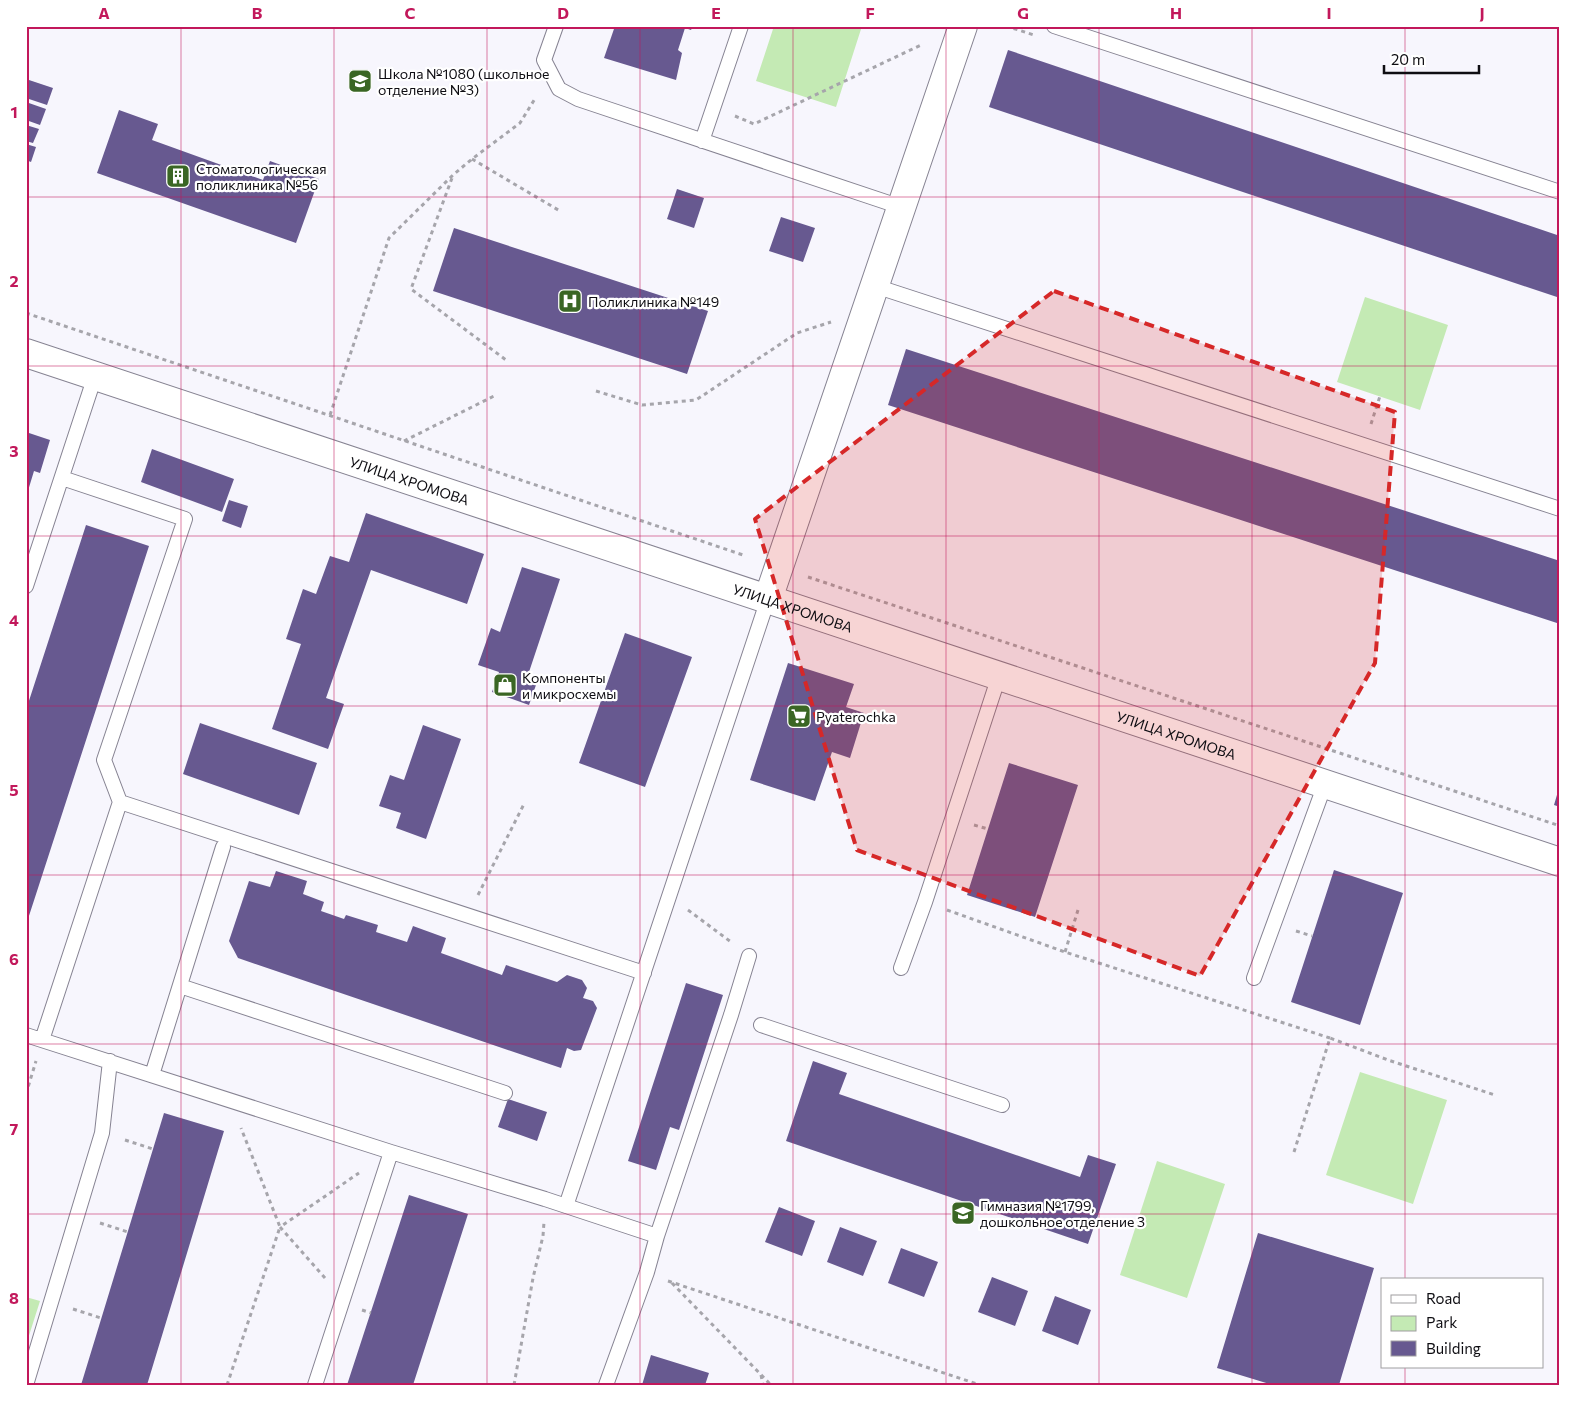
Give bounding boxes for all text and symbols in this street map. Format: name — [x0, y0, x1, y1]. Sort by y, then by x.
text: A — [98, 3, 110, 22]
text: B — [252, 3, 263, 22]
text: C — [405, 3, 416, 22]
text: D — [557, 3, 569, 22]
text: E — [711, 3, 721, 22]
text: F — [865, 3, 875, 22]
text: G — [1017, 3, 1029, 22]
text: H — [1170, 3, 1182, 22]
text: I — [1326, 3, 1332, 22]
text: J — [1479, 3, 1485, 22]
scale bar — [1384, 42, 1478, 74]
text: 20 m — [1391, 50, 1425, 68]
place label: Школа №1080 (школьное отделение №3) — [378, 65, 549, 98]
school or university icon: Школа №1080 (школьное отделение №3) — [347, 68, 373, 94]
text: 1 — [10, 102, 18, 121]
place label: Стоматологическая поликлиника №56 — [196, 160, 327, 193]
building icon: Стоматологическая поликлиника №56 — [165, 163, 191, 189]
text: 2 — [9, 271, 19, 290]
hospital icon: Поликлиника №149 — [557, 288, 583, 314]
place label: Поликлиника №149 — [588, 293, 719, 310]
text: 3 — [9, 441, 19, 460]
street label: УЛИЦА ХРОМОВА — [347, 452, 472, 508]
street label: УЛИЦА ХРОМОВА — [731, 580, 855, 635]
text: 4 — [9, 610, 19, 629]
place label: Компоненты и микросхемы — [522, 669, 616, 702]
shop icon: Компоненты и микросхемы — [492, 672, 518, 698]
supermarket icon: Pyaterochka — [786, 703, 812, 729]
street label: УЛИЦА ХРОМОВА — [1114, 707, 1239, 763]
place label: Pyaterochka — [816, 708, 896, 725]
text: 5 — [9, 780, 19, 799]
text: 6 — [9, 949, 19, 968]
text: 7 — [10, 1119, 19, 1138]
place label: Гимназия №1799, дошкольное отделение 3 — [980, 1197, 1145, 1230]
school or university icon: Гимназия №1799, дошкольное отделение 3 — [950, 1200, 976, 1226]
legend — [1381, 1278, 1544, 1368]
text: 8 — [9, 1288, 19, 1307]
text: Road — [1426, 1289, 1461, 1307]
text: Park — [1426, 1313, 1457, 1331]
text: Building — [1426, 1339, 1481, 1357]

